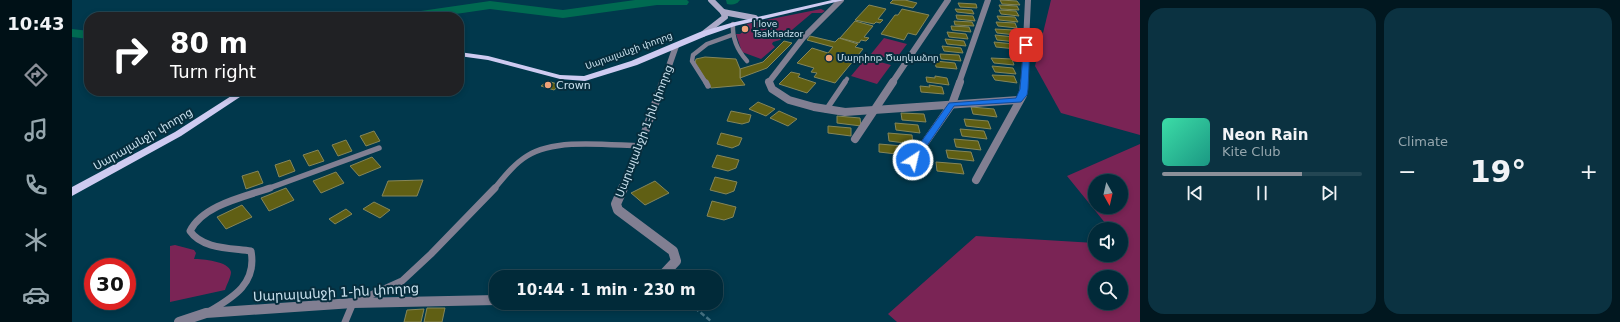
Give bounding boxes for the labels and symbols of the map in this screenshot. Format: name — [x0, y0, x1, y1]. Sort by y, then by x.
place label: I love Tsakhadzor — [752, 19, 804, 39]
marker: I love Tsakhadzor — [740, 24, 750, 34]
pin — [1009, 28, 1043, 62]
street label: Սարալանջի փողոց — [584, 31, 674, 71]
marker: Մարրիոթ Ծաղկաձոր — [824, 53, 834, 63]
place label: Մարրիոթ Ծաղկաձոր — [837, 53, 939, 63]
street label: Սարալանջի 1-ին փողոց — [613, 63, 676, 199]
place label: Crown — [556, 79, 591, 92]
marker: Crown — [543, 80, 553, 90]
street label: Սարալանջի փողոց — [91, 106, 195, 173]
position arrow — [892, 139, 934, 181]
north arrow — [1088, 174, 1128, 214]
speed limit sign: 30 — [84, 258, 136, 310]
street label: Սարալանջի 1-ին փողոց — [253, 281, 419, 304]

